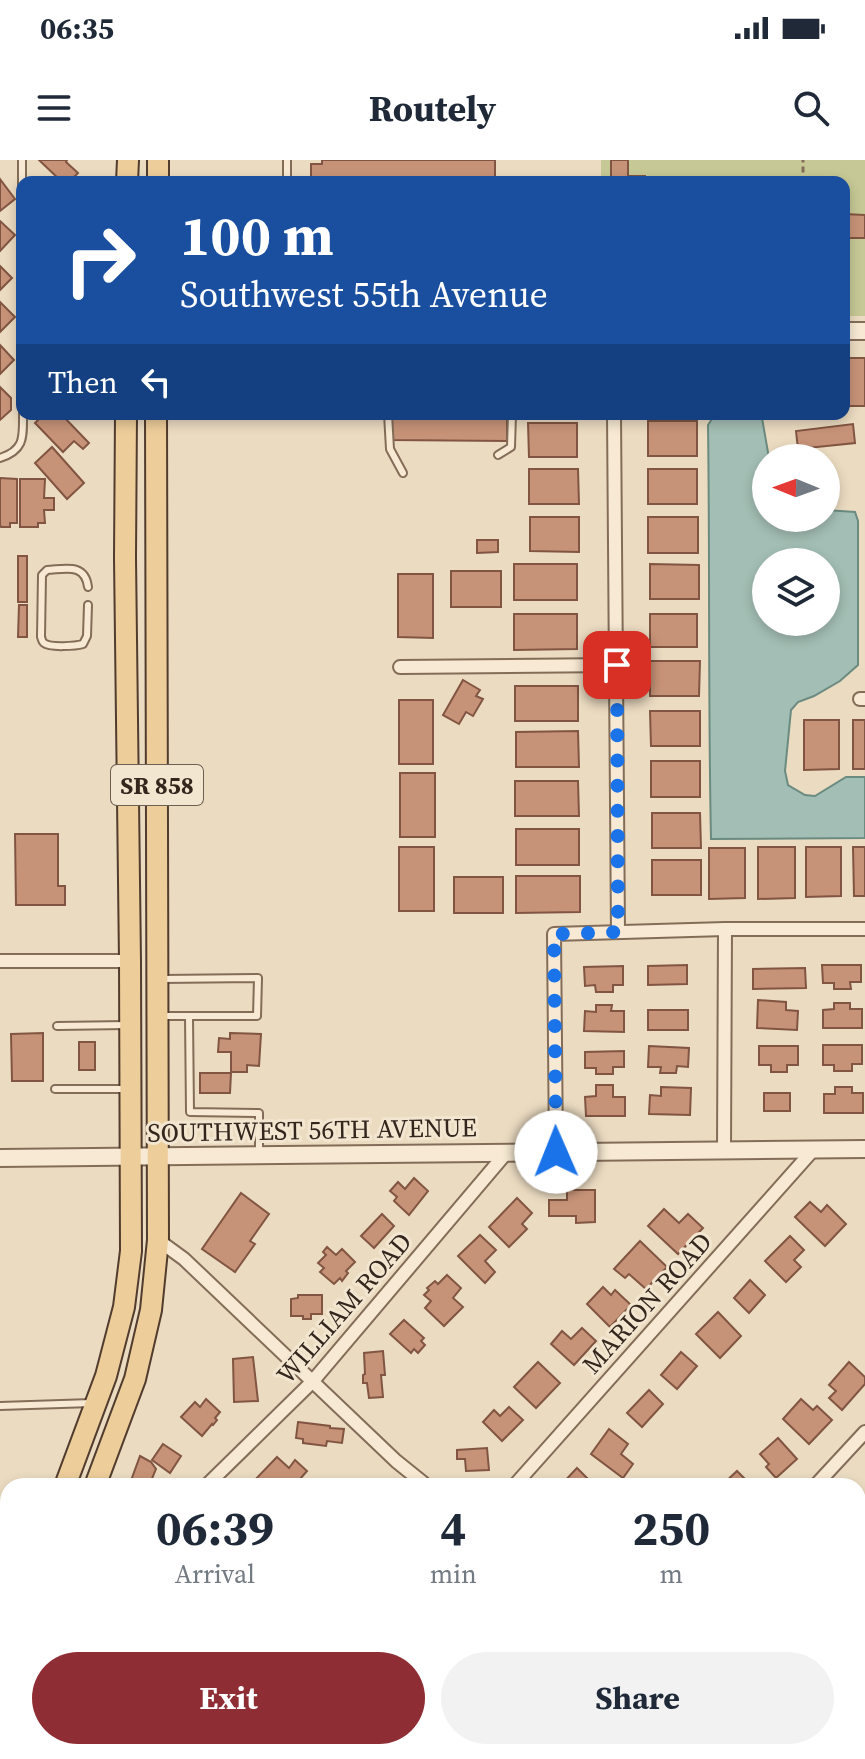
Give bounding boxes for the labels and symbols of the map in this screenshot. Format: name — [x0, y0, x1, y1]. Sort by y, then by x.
north arrow — [752, 444, 840, 532]
pin — [583, 631, 651, 699]
road number: SR 858 — [111, 765, 203, 805]
street label: SOUTHWEST 56TH AVENUE — [147, 1109, 477, 1151]
position arrow — [514, 1110, 598, 1194]
street label: WILLIAM ROAD — [268, 1224, 420, 1392]
street label: MARION ROAD — [574, 1225, 720, 1381]

